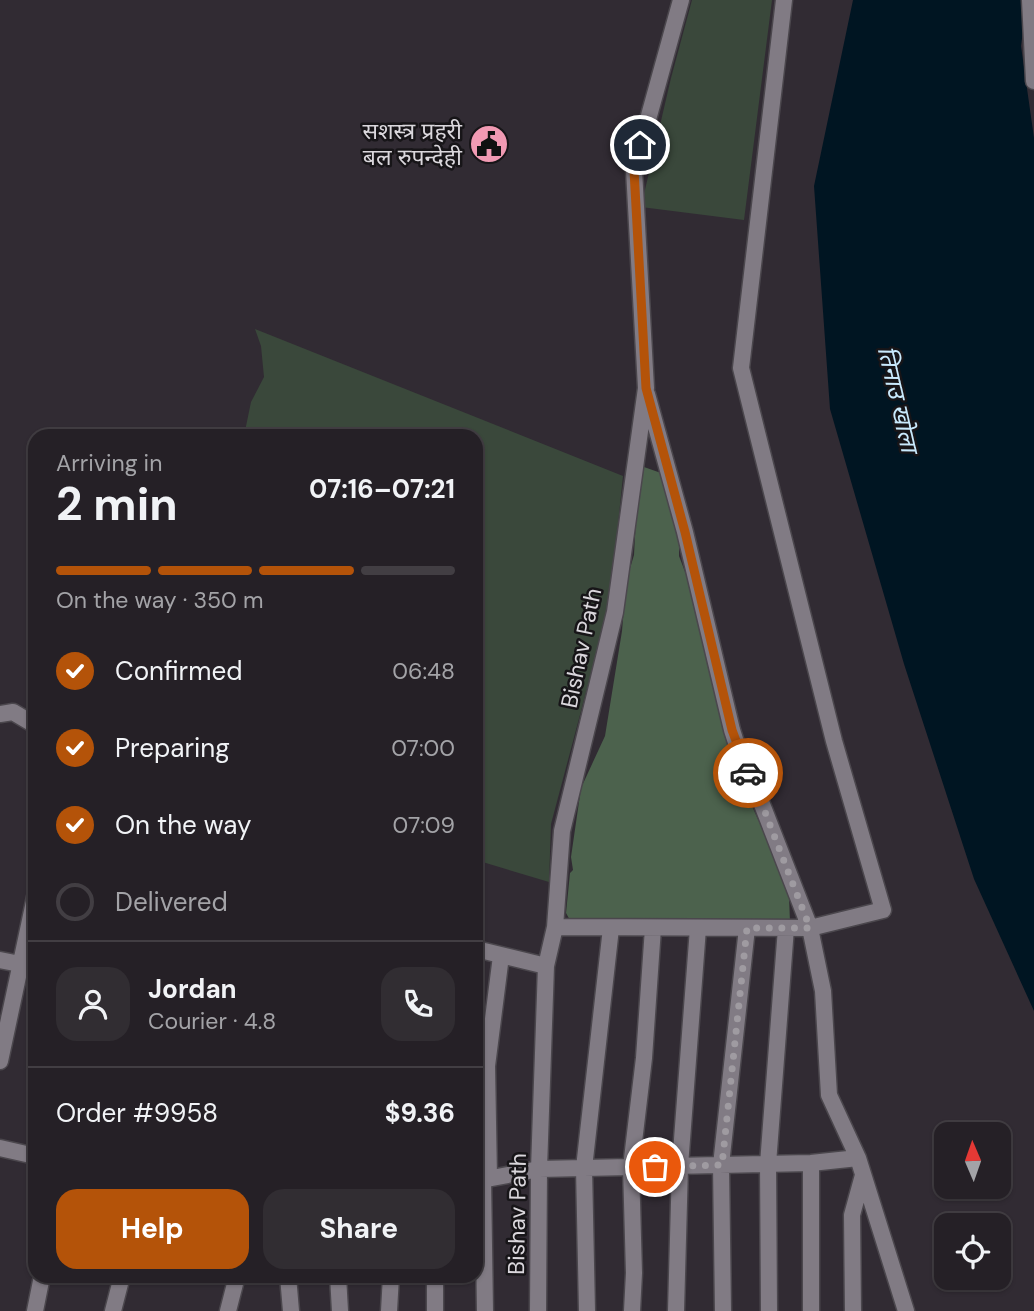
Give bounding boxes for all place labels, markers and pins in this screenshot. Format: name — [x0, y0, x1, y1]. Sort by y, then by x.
pin — [610, 115, 670, 175]
place label: सशस्त्र प्रहरी बल रुपन्देही — [362, 116, 463, 172]
public building icon: सशस्त्र प्रहरी बल रुपन्देही — [468, 123, 510, 165]
pin — [625, 1137, 685, 1197]

